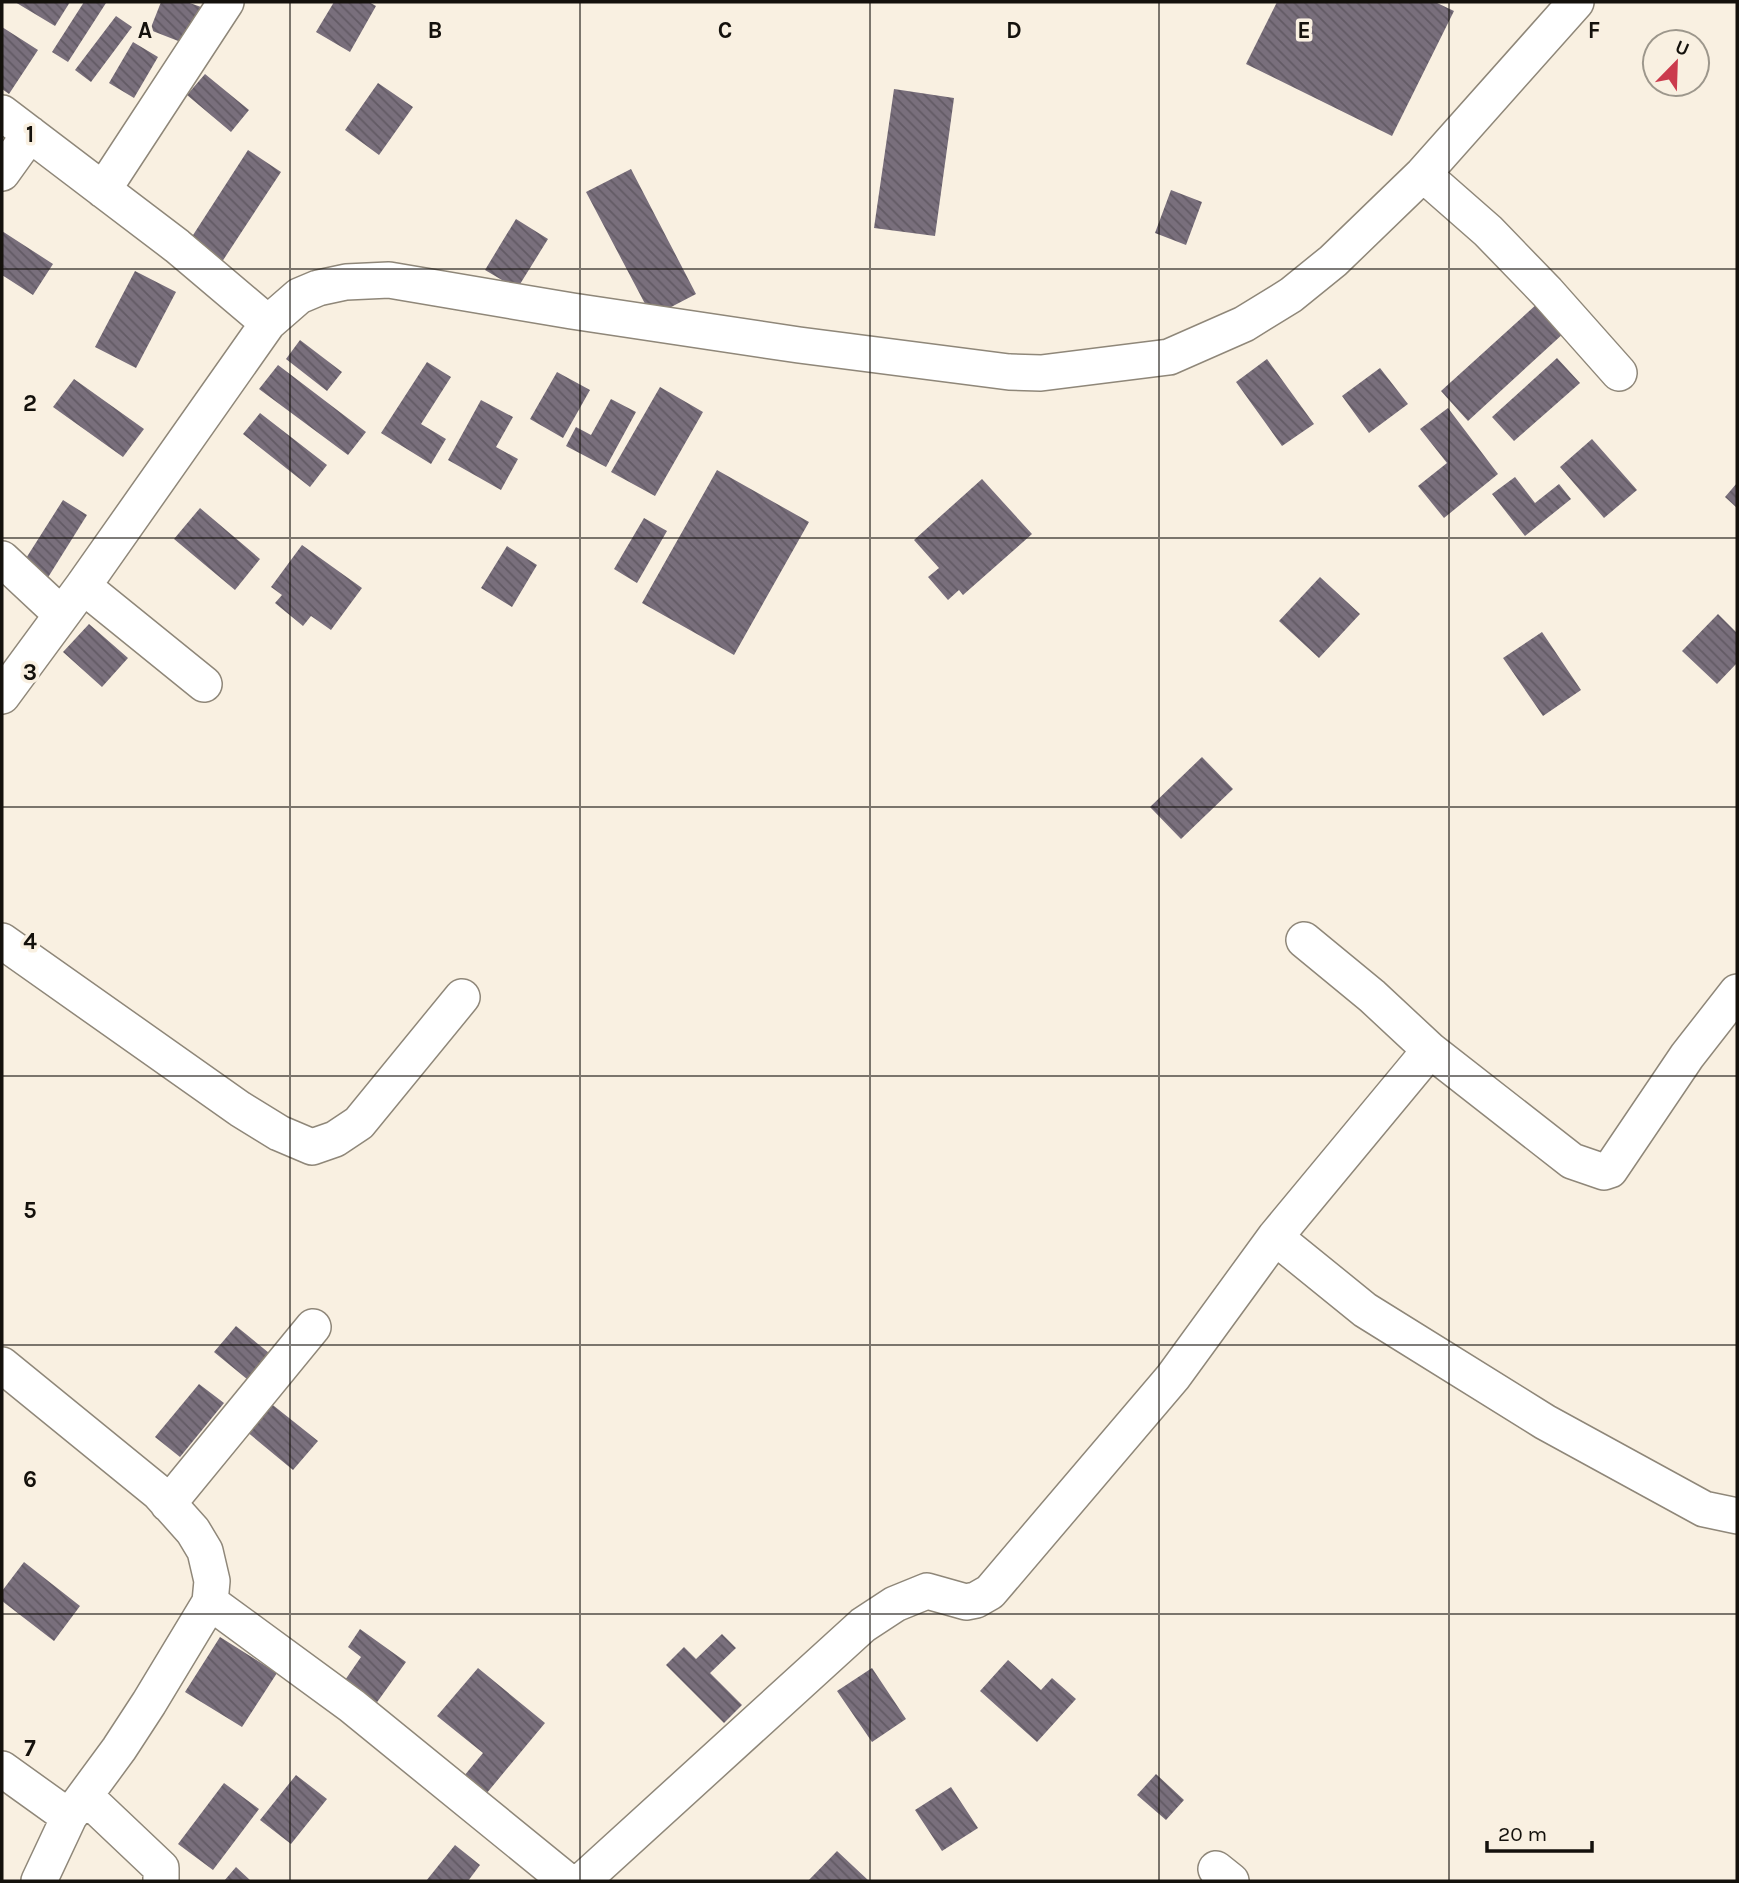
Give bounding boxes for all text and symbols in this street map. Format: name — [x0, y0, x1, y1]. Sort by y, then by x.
text: A — [138, 17, 152, 44]
text: B — [428, 17, 442, 44]
text: C — [718, 17, 732, 44]
text: D — [1006, 17, 1022, 44]
text: E — [1297, 17, 1311, 44]
text: F — [1588, 17, 1600, 44]
north arrow — [1641, 28, 1711, 98]
text: U — [1672, 36, 1693, 61]
text: 1 — [26, 121, 34, 148]
text: 2 — [23, 390, 37, 417]
text: 3 — [23, 659, 37, 686]
text: 4 — [23, 928, 37, 955]
text: 5 — [23, 1197, 37, 1224]
text: 6 — [23, 1466, 37, 1493]
text: 7 — [24, 1735, 36, 1762]
scale bar — [1487, 1810, 1592, 1854]
text: 20 m — [1498, 1822, 1547, 1846]

